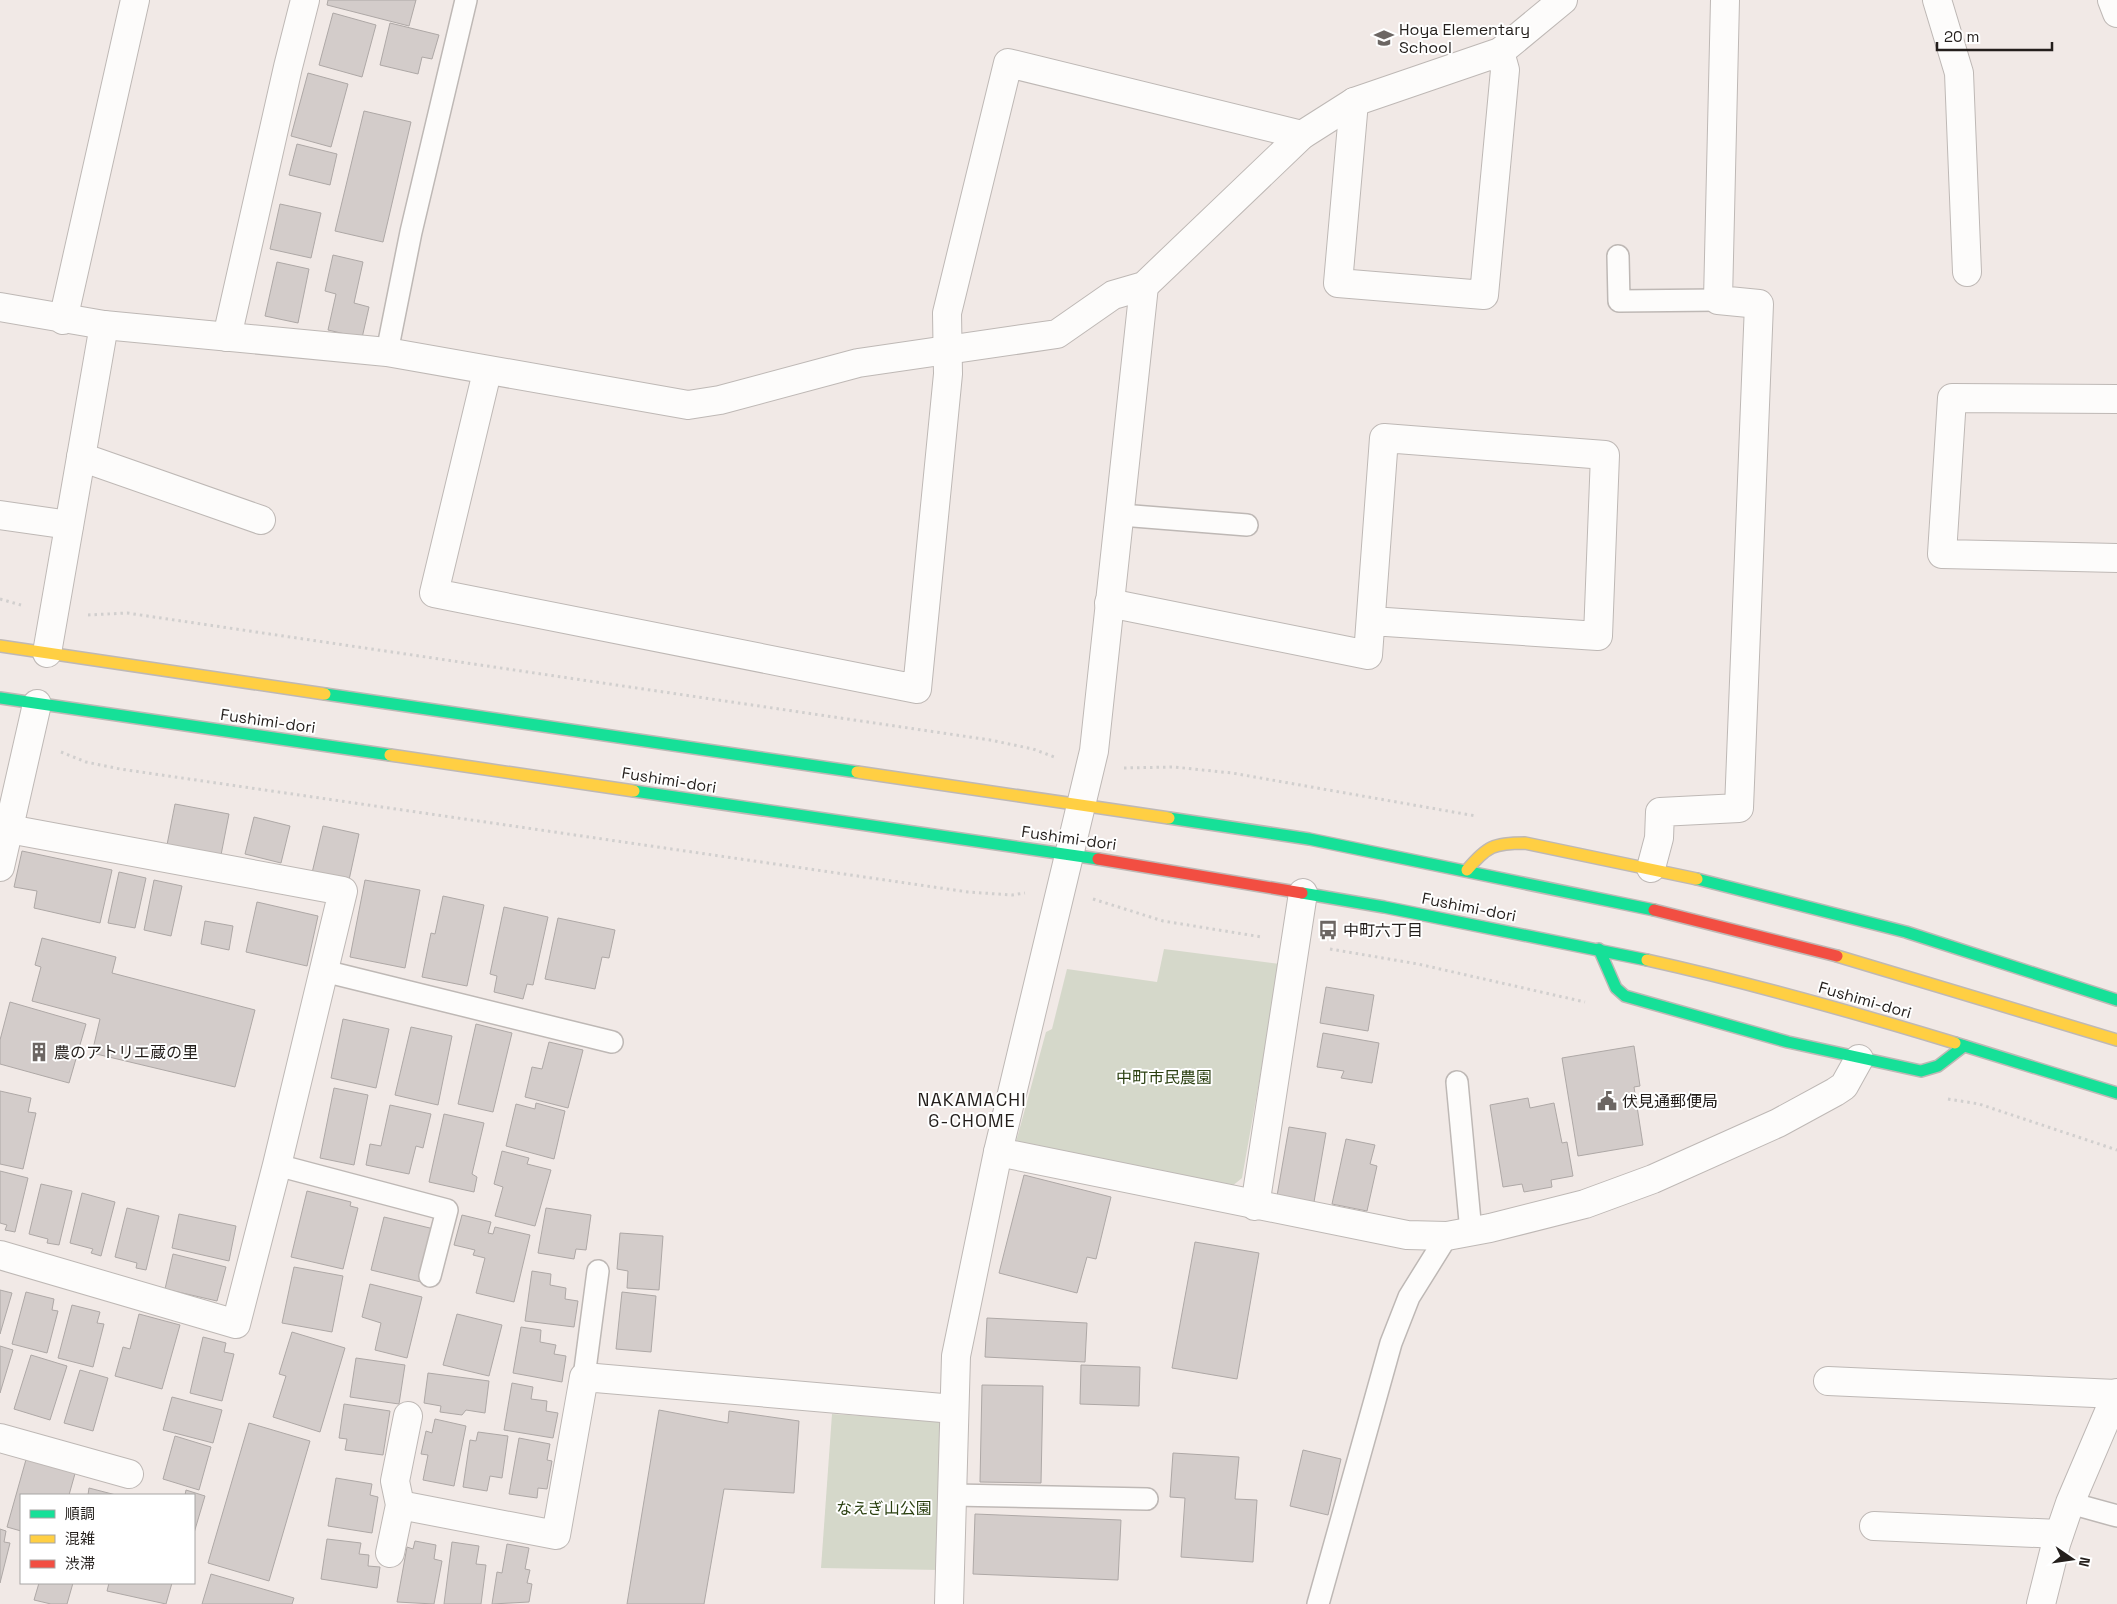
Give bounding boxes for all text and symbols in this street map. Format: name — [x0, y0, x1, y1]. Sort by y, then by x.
place label: Hoya Elementary School — [1399, 19, 1530, 58]
scale bar — [1937, 20, 2052, 52]
school or university icon: Hoya Elementary School — [1373, 27, 1395, 49]
text: 20 m — [1944, 27, 1979, 46]
street label: Fushimi-dori — [219, 704, 317, 738]
street label: Fushimi-dori — [620, 762, 718, 798]
street label: Fushimi-dori — [1020, 821, 1118, 855]
street label: Fushimi-dori — [1420, 888, 1518, 926]
bus stop icon: 中町六丁目 — [1317, 919, 1339, 941]
place label: 中町六丁目 — [1343, 920, 1423, 941]
street label: Fushimi-dori — [1816, 977, 1914, 1023]
building icon: 農のアトリエ蔵の里 — [28, 1041, 50, 1063]
place label: 農のアトリエ蔵の里 — [54, 1042, 198, 1063]
park label: 中町市民農園 — [1116, 1067, 1212, 1088]
district label: NAKAMACHI 6-CHOME — [917, 1088, 1027, 1132]
public building icon: 伏見通郵便局 — [1596, 1090, 1618, 1112]
place label: 伏見通郵便局 — [1622, 1091, 1718, 1112]
legend — [20, 1494, 195, 1584]
park label: なえぎ山公園 — [836, 1498, 932, 1519]
text: 順調 — [65, 1504, 95, 1523]
text: 混雑 — [65, 1529, 95, 1548]
north arrow — [2047, 1534, 2097, 1584]
text: 渋滞 — [65, 1554, 95, 1573]
text: N — [2075, 1555, 2094, 1569]

